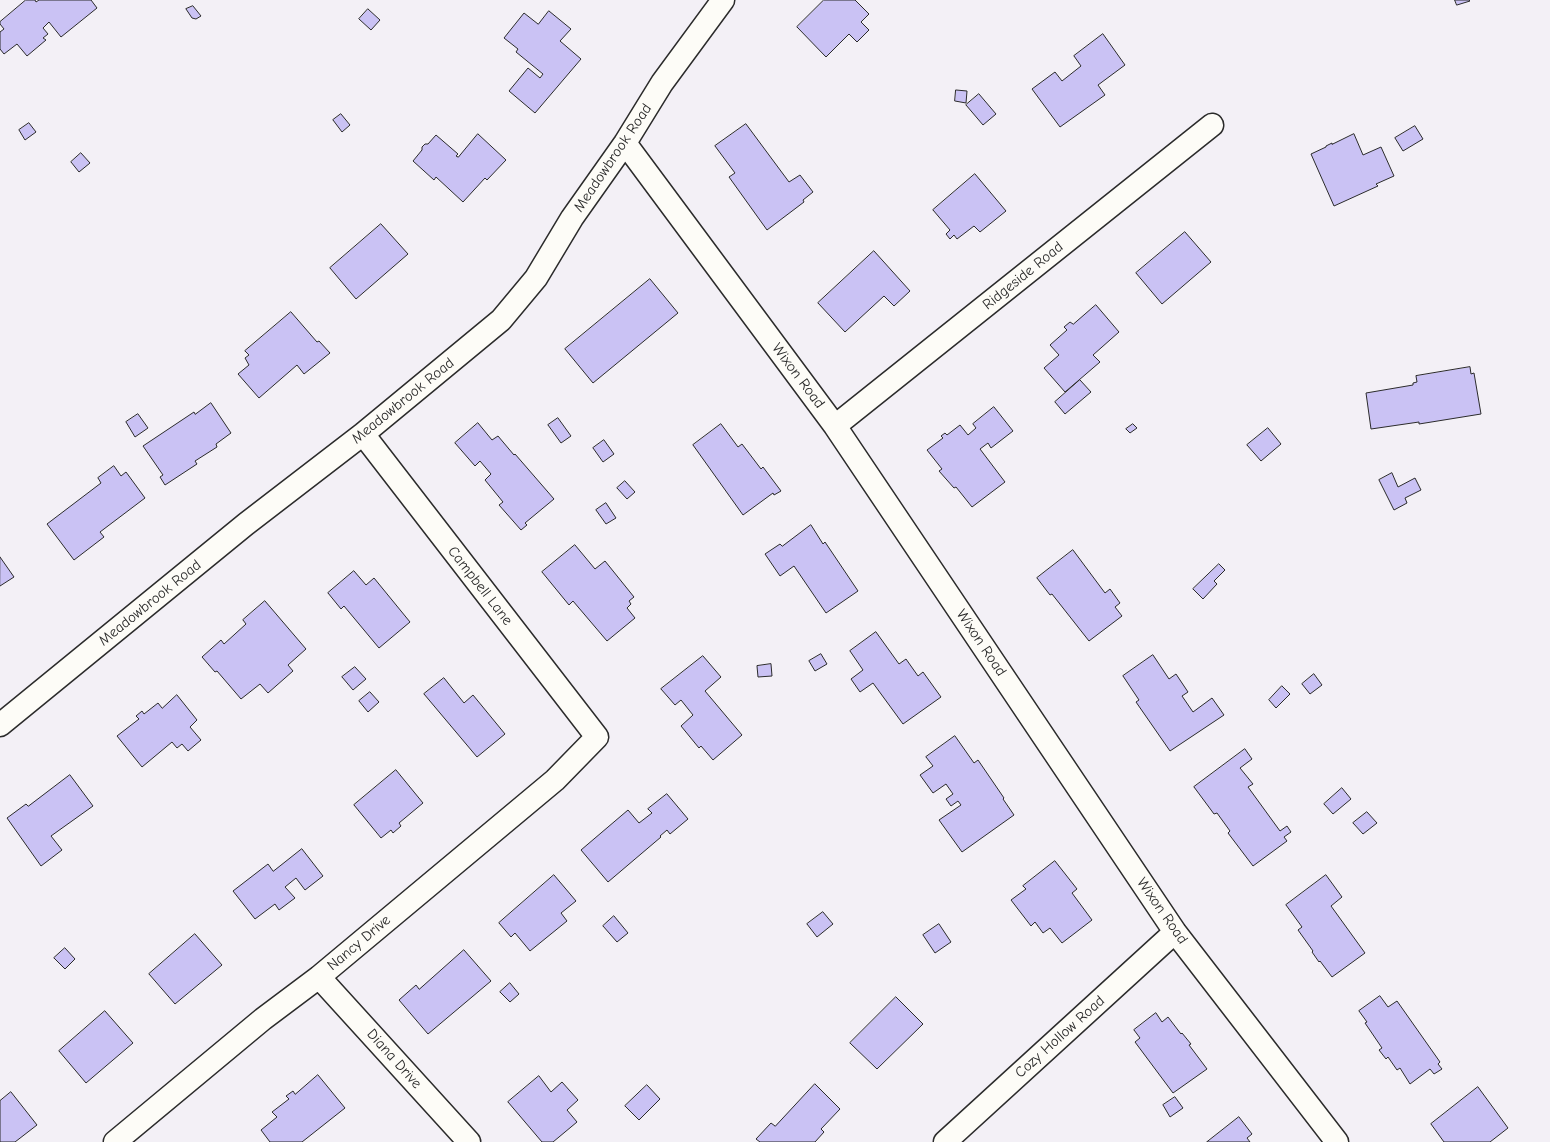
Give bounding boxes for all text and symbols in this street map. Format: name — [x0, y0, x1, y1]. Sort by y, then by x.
street label: Meadowbrook Road — [570, 100, 656, 216]
street label: Ridgeside Road — [979, 238, 1067, 314]
street label: Wixon Road — [768, 340, 828, 412]
street label: Meadowbrook Road — [348, 354, 458, 448]
street label: Campbell Lane — [444, 543, 516, 629]
street label: Meadowbrook Road — [95, 556, 205, 650]
street label: Wixon Road — [952, 606, 1010, 680]
street label: Wixon Road — [1133, 874, 1191, 948]
street label: Nancy Drive — [324, 911, 394, 975]
street label: Cozy Hollow Road — [1011, 992, 1109, 1082]
street label: Diana Drive — [363, 1026, 425, 1092]

